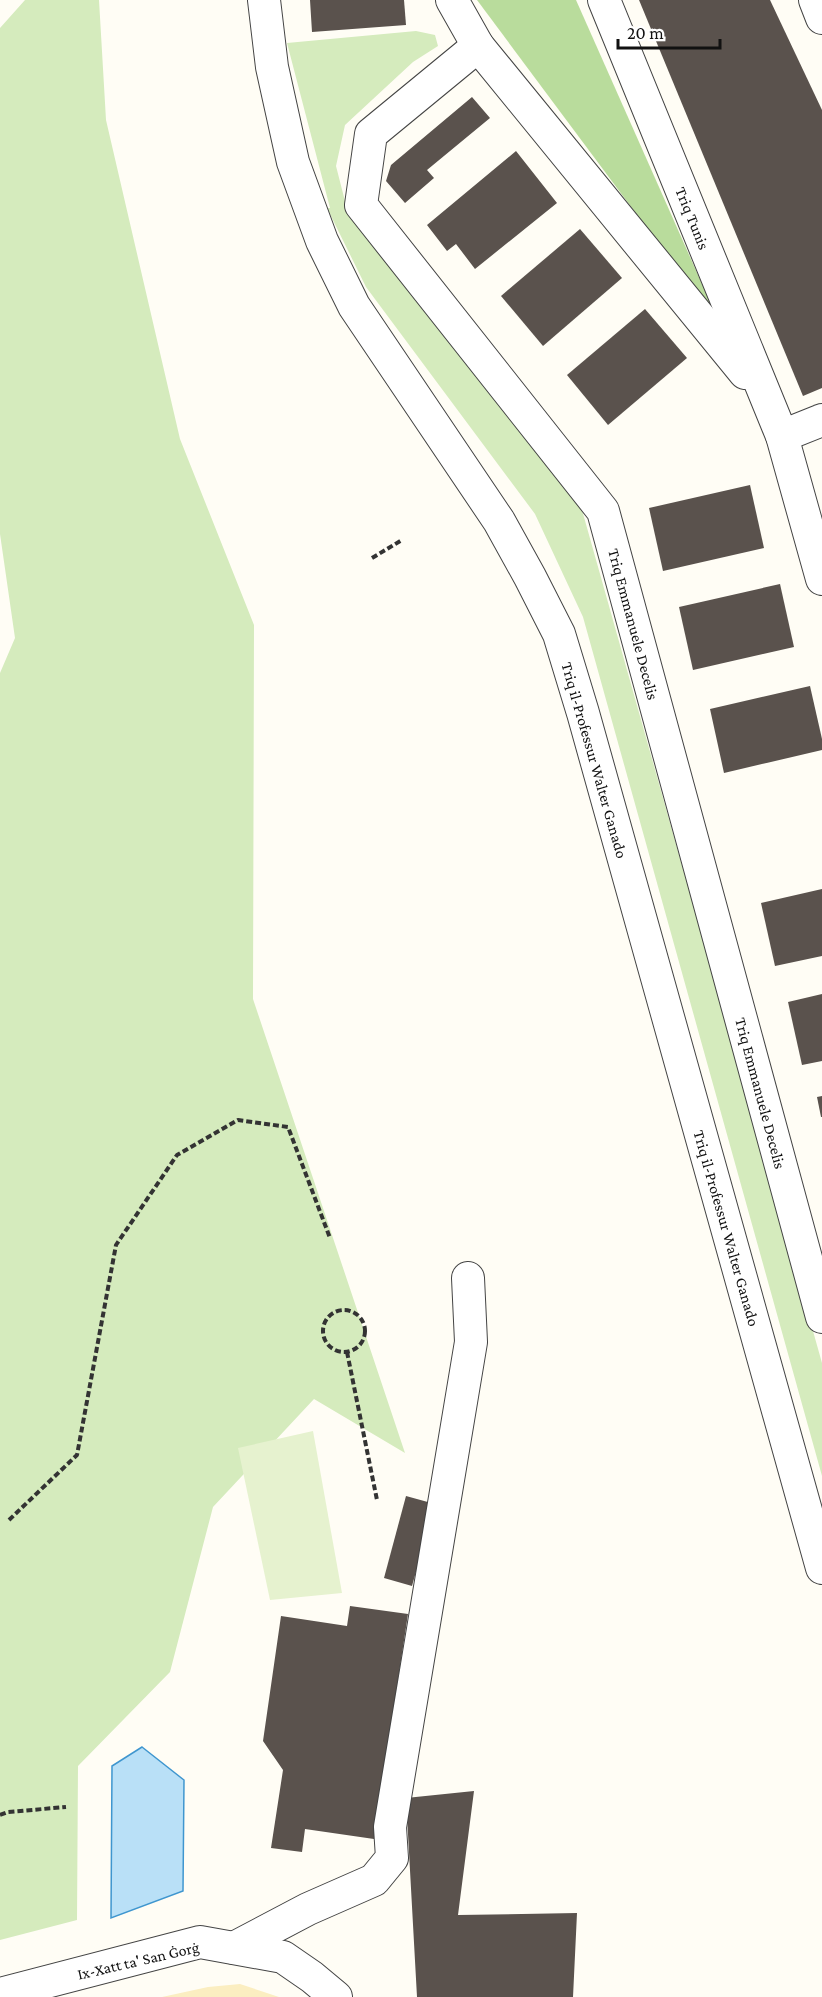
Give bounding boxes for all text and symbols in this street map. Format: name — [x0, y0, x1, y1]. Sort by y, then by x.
scale bar — [618, 12, 720, 50]
text: 20 m — [627, 23, 664, 43]
street label: Triq Tunis — [671, 184, 713, 252]
street label: Triq Emmanuele Decelis — [604, 547, 662, 702]
street label: Triq il-Professur Walter Ganado — [557, 660, 631, 860]
street label: Triq Emmanuele Decelis — [731, 1016, 789, 1171]
street label: Triq il-Professur Walter Ganado — [689, 1128, 763, 1328]
street label: Ix-Xatt ta' San Ġorġ — [75, 1938, 201, 1984]

